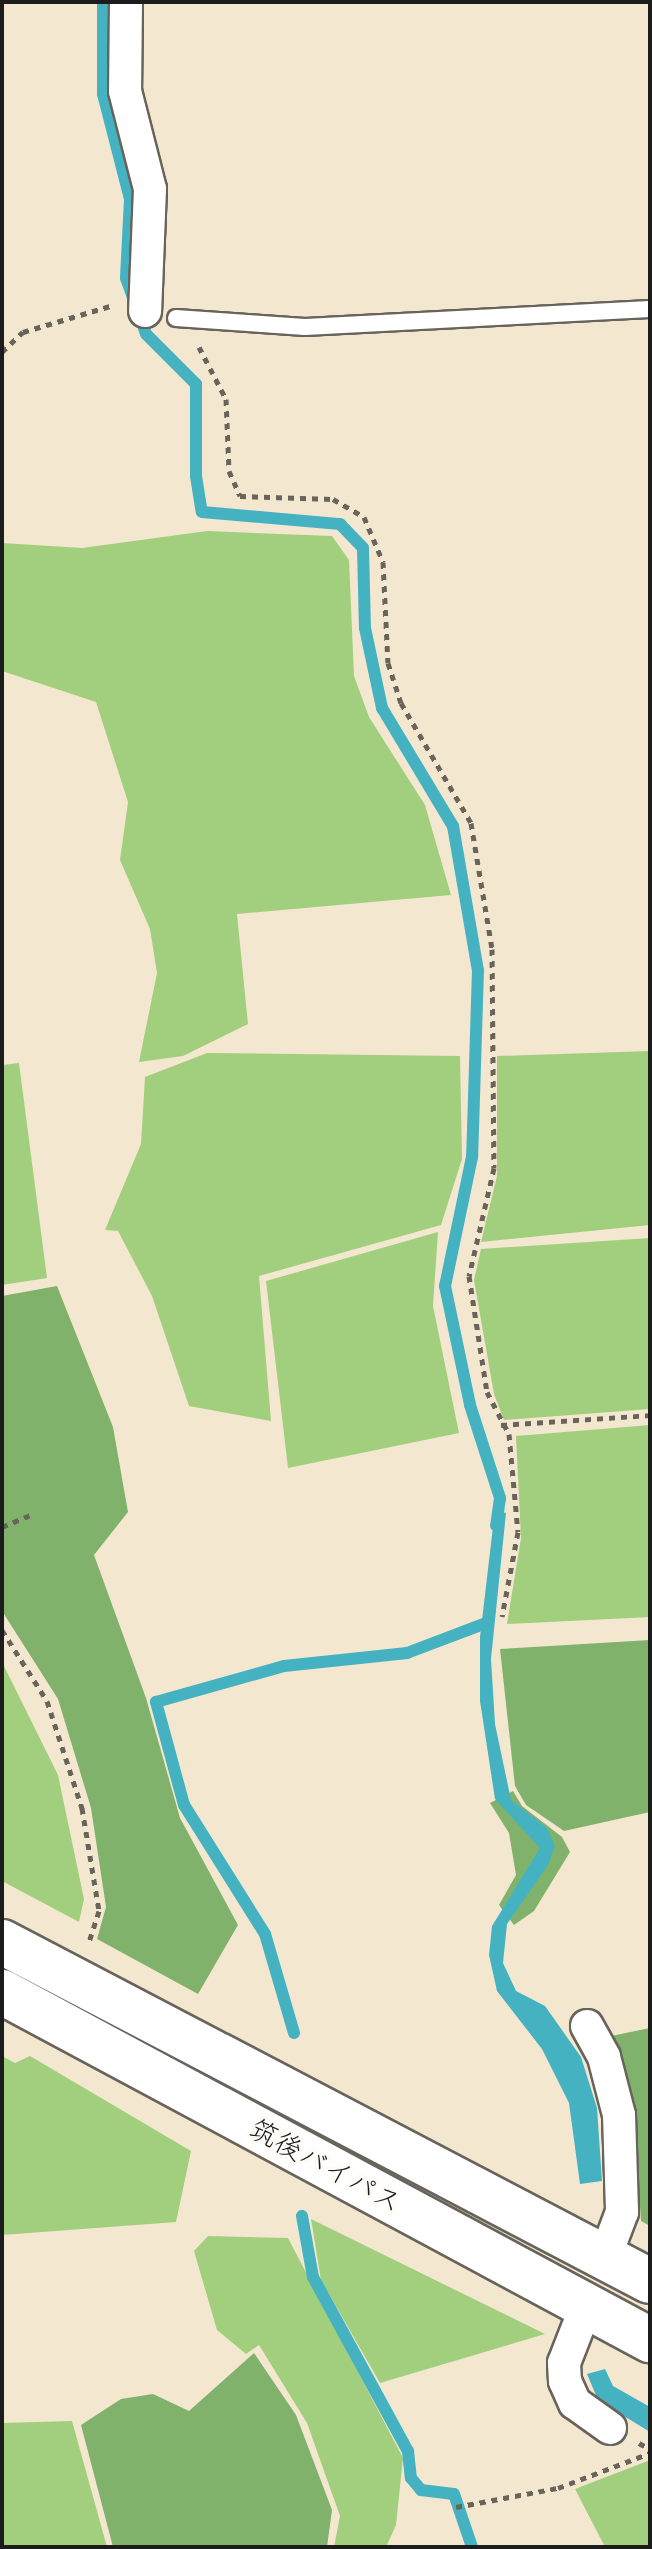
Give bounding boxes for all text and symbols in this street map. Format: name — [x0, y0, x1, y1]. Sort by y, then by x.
street label: 筑後バイパス — [244, 2111, 408, 2219]

